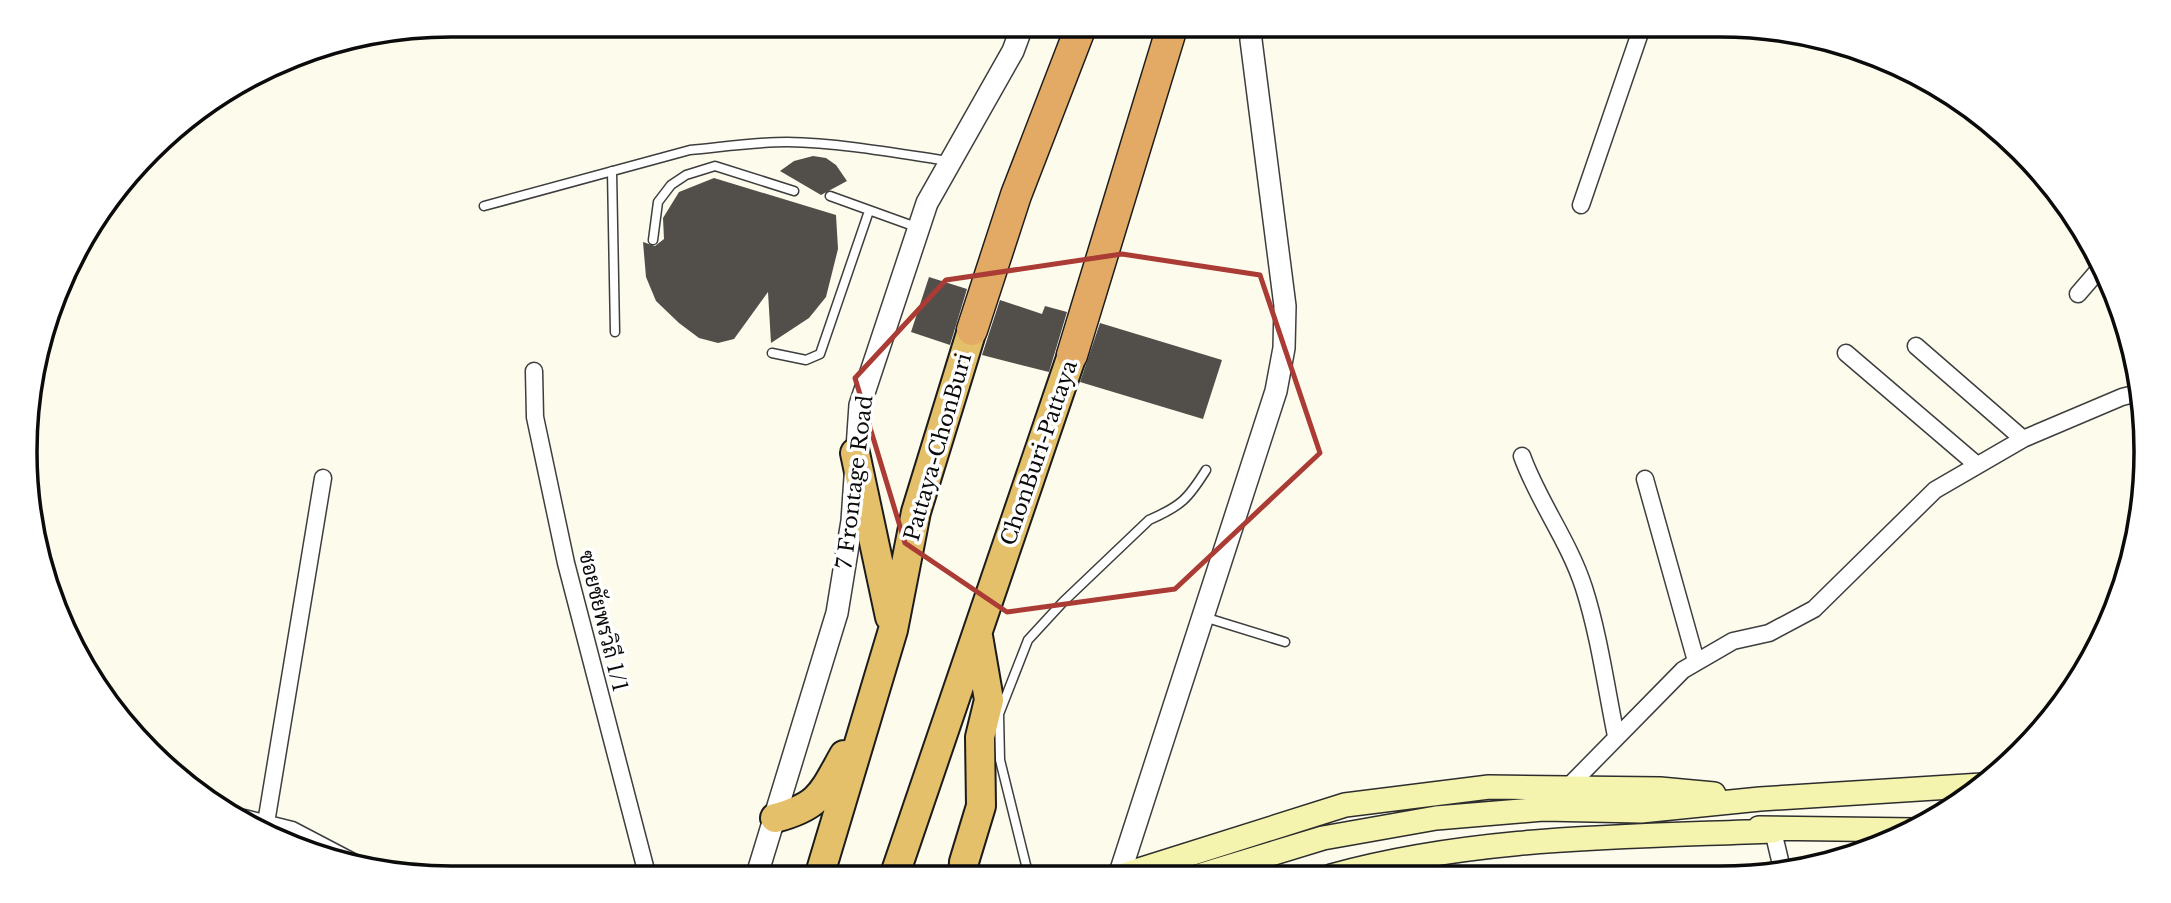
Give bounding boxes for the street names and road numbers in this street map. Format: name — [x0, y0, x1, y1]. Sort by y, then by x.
street label: Pattaya-ChonBuri — [899, 350, 977, 544]
street label: ChonBuri-Pattaya — [995, 357, 1083, 549]
street label: 7 Frontage Road — [831, 394, 879, 570]
street label: ซอยชัยพรวิถี 1/1 — [573, 548, 633, 694]

